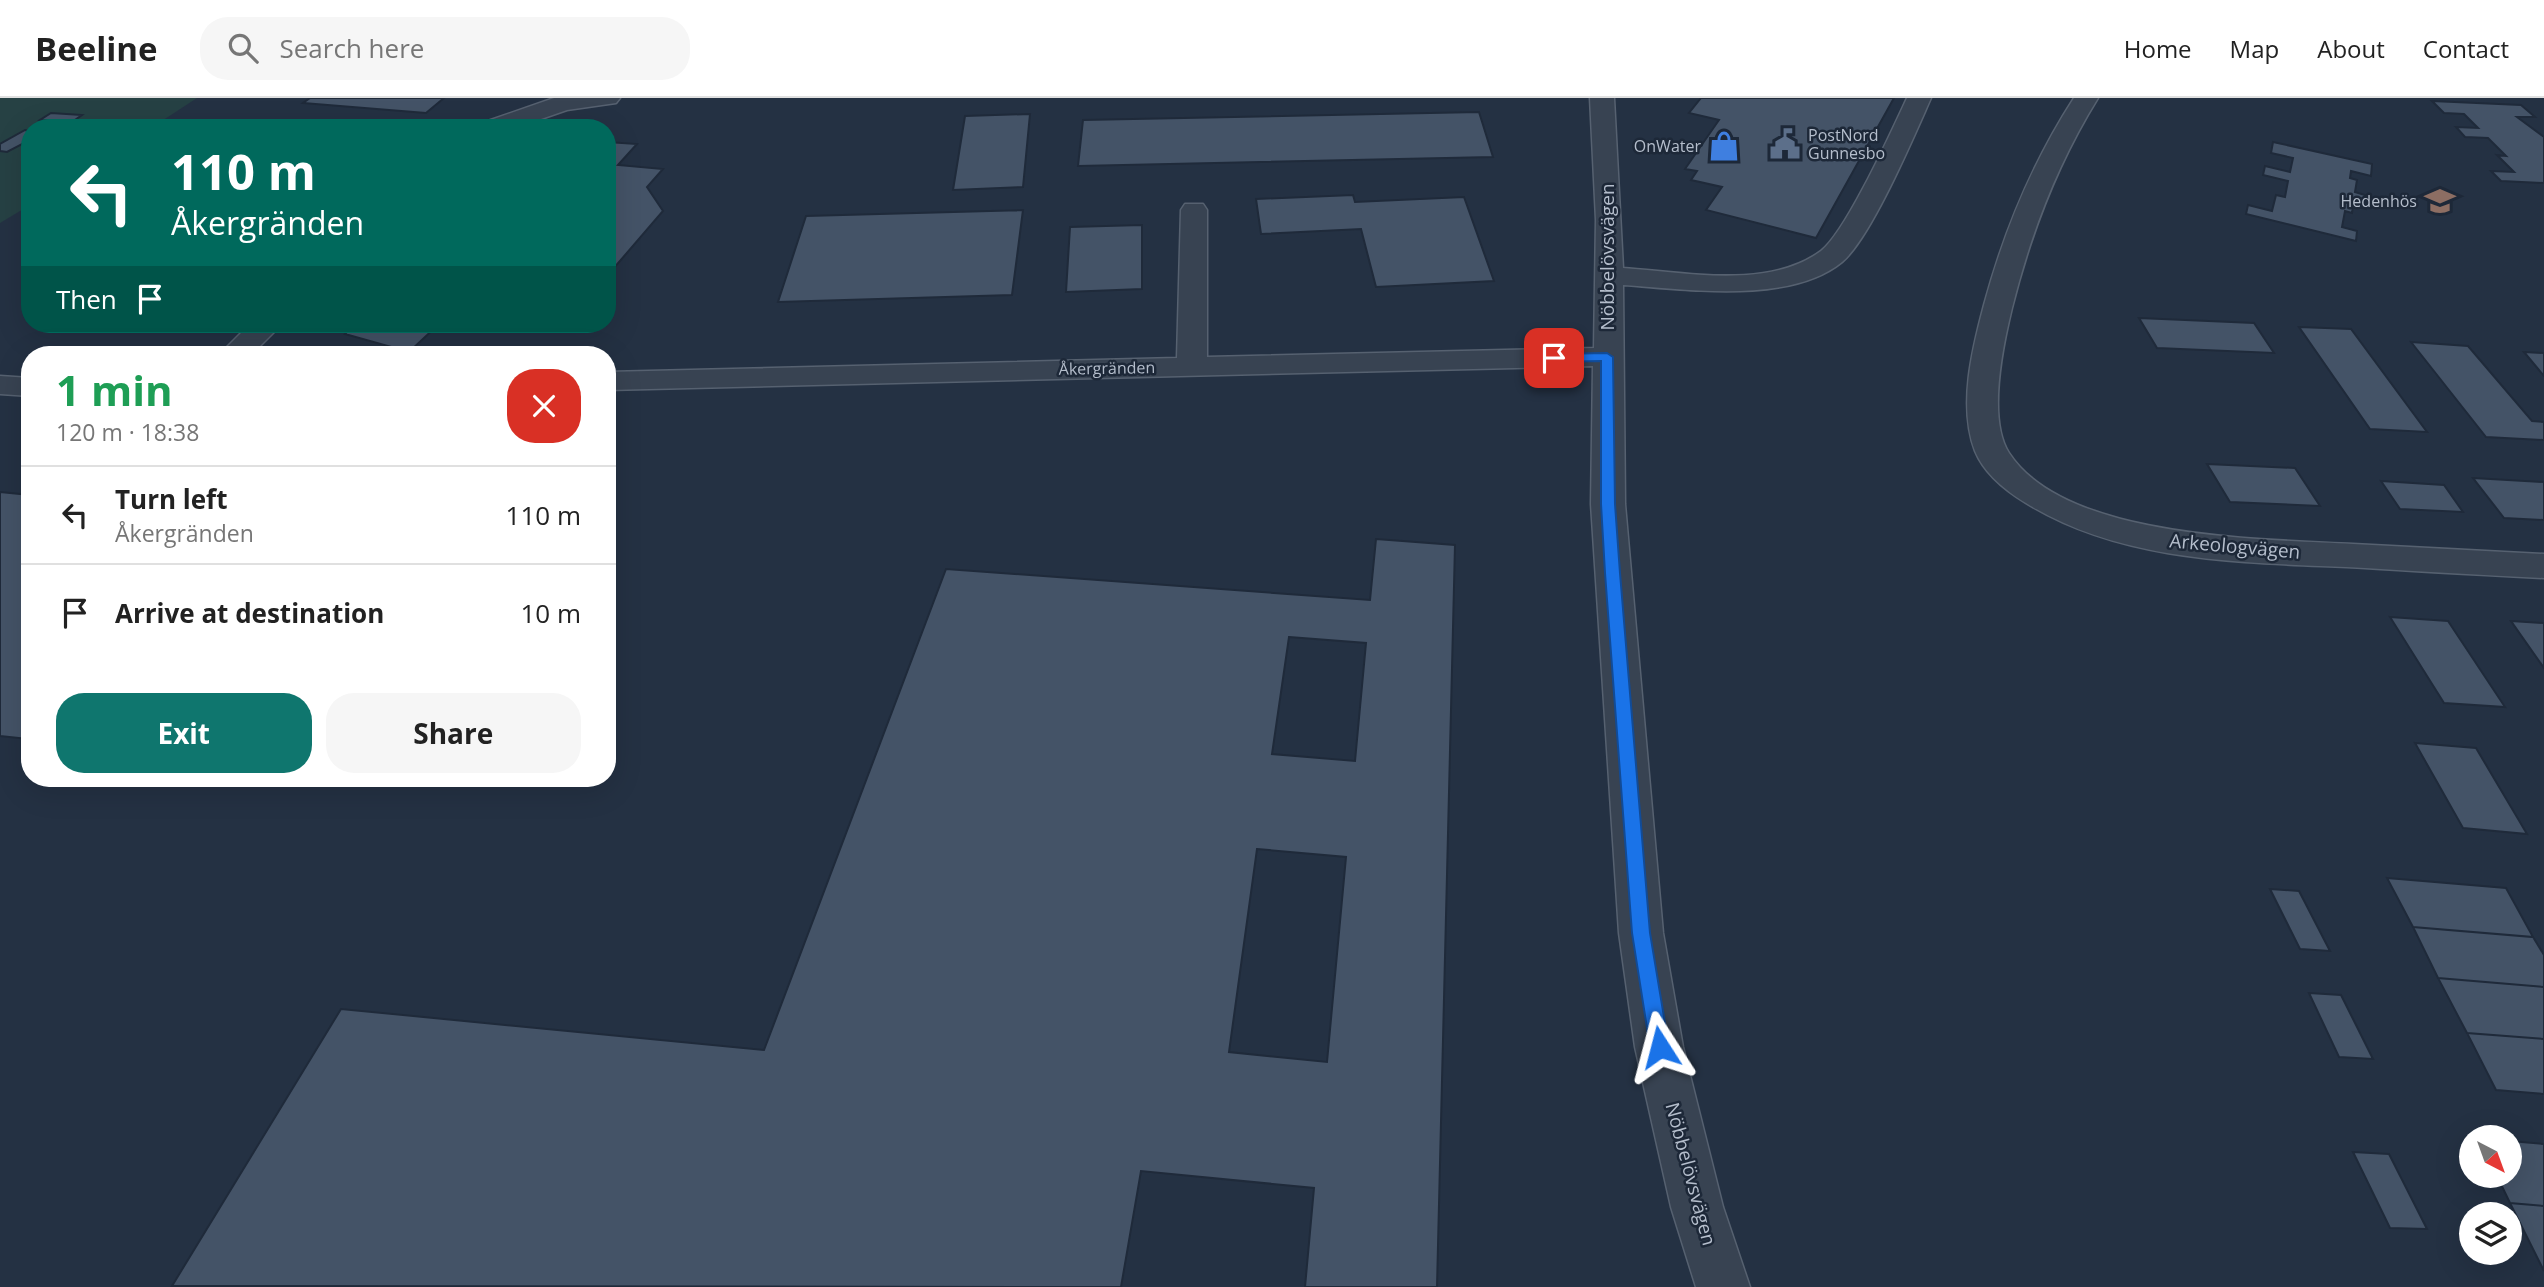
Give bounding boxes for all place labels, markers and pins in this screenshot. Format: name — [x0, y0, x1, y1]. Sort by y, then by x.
place label: PostNord Gunnesbo — [1808, 124, 1885, 164]
public building icon: PostNord Gunnesbo — [1768, 127, 1802, 161]
shop icon: OnWater — [1707, 129, 1741, 163]
place label: OnWater — [1634, 135, 1701, 157]
school or university icon: Hedenhös — [2423, 184, 2457, 218]
place label: Hedenhös — [2341, 190, 2417, 212]
pin — [1524, 328, 1584, 388]

